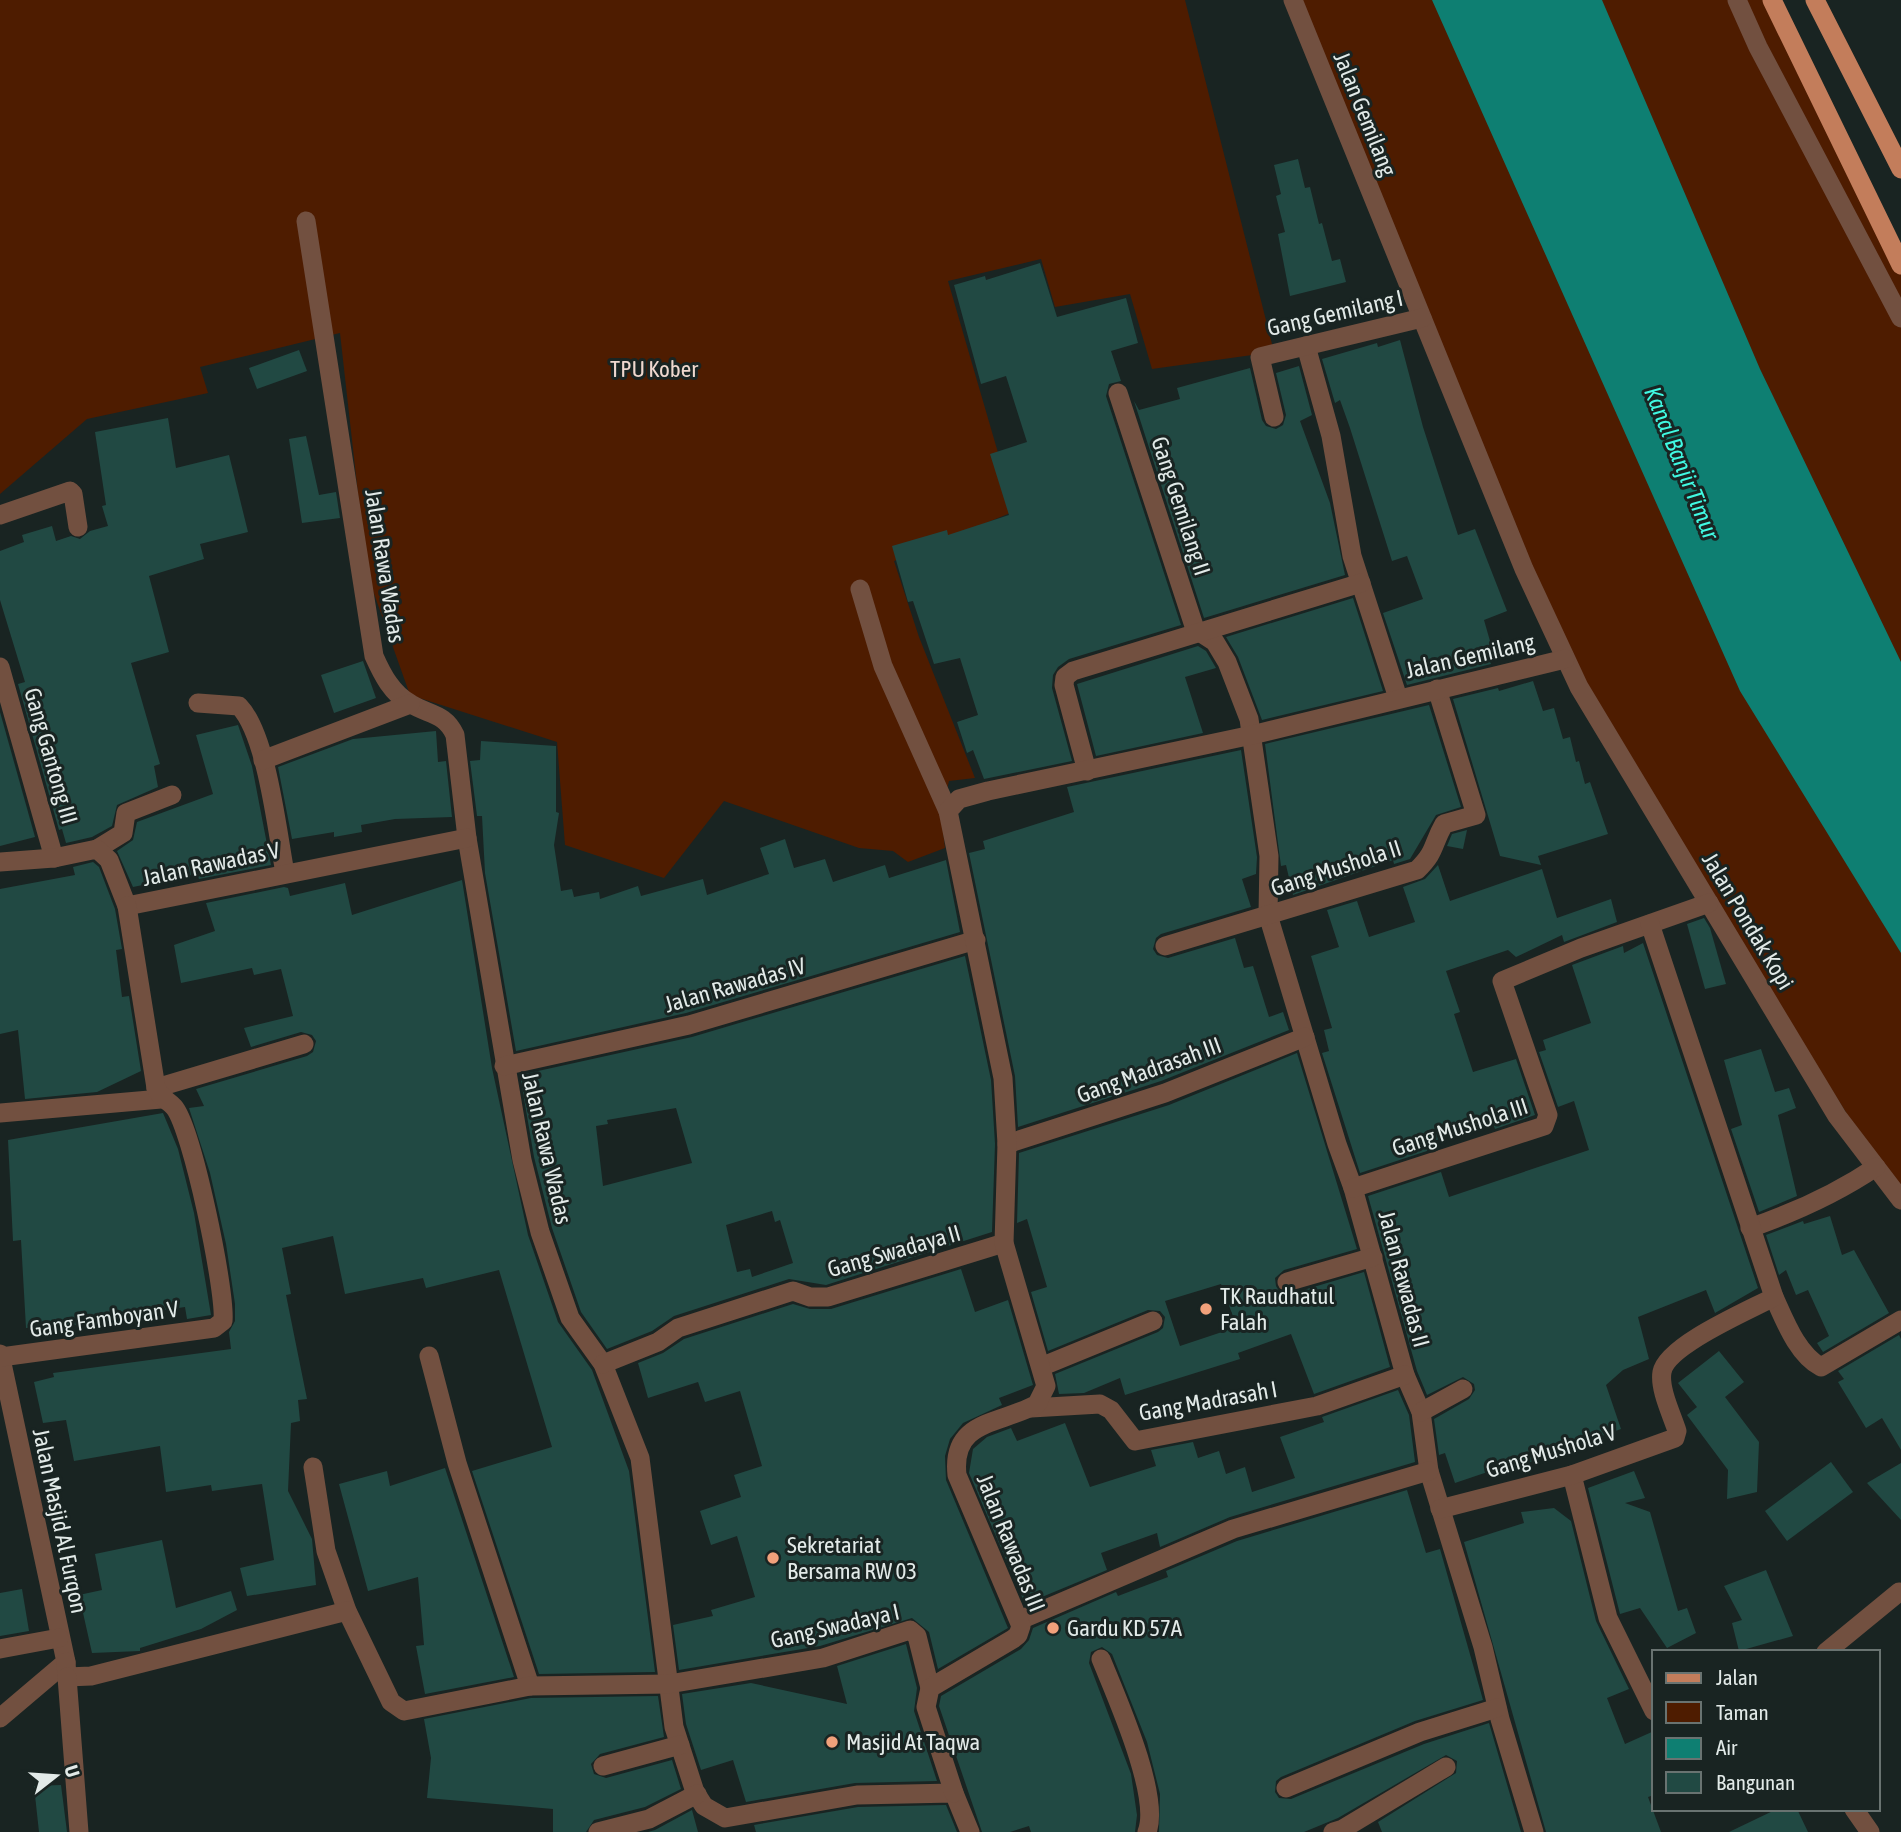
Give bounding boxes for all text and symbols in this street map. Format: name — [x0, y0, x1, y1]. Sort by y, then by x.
street label: Jalan Gemilang — [1328, 48, 1402, 180]
street label: Gang Gemilang I — [1265, 285, 1405, 341]
park label: TPU Kober — [610, 356, 699, 382]
water label: Kanal Banjir Timur — [1639, 383, 1725, 544]
street label: Gang Gemilang II — [1146, 433, 1216, 579]
street label: Jalan Rawa Wadas — [360, 487, 410, 645]
street label: Jalan Gemilang — [1403, 629, 1537, 683]
street label: Gang Gantong III — [19, 685, 83, 827]
street label: Gang Mushola II — [1268, 835, 1404, 901]
street label: Jalan Rawadas V — [140, 837, 283, 891]
street label: Jalan Pondak Kopi — [1697, 848, 1799, 994]
street label: Jalan Rawadas IV — [661, 952, 809, 1018]
street label: Gang Madrasah III — [1073, 1032, 1225, 1108]
street label: Jalan Rawa Wadas — [517, 1070, 577, 1226]
street label: Gang Mushola III — [1389, 1093, 1531, 1161]
street label: Jalan Rawadas II — [1373, 1208, 1435, 1350]
street label: Gang Swadaya II — [825, 1220, 963, 1282]
place label: TK Raudhatul Falah — [1220, 1283, 1334, 1335]
street label: Gang Famboyan V — [28, 1296, 181, 1342]
marker: TK Raudhatul Falah — [1198, 1301, 1214, 1317]
street label: Gang Madrasah I — [1137, 1376, 1279, 1426]
street label: Gang Mushola V — [1483, 1419, 1620, 1483]
street label: Jalan Masjid Al Furqon — [28, 1426, 92, 1616]
street label: Jalan Rawadas III — [972, 1470, 1050, 1616]
place label: Sekretariat Bersama RW 03 — [787, 1532, 917, 1584]
marker: Sekretariat Bersama RW 03 — [765, 1550, 781, 1566]
street label: Gang Swadaya I — [768, 1599, 902, 1653]
place label: Gardu KD 57A — [1067, 1615, 1183, 1641]
marker: Gardu KD 57A — [1045, 1620, 1061, 1636]
legend — [1652, 1650, 1880, 1811]
text: Jalan — [1716, 1665, 1758, 1689]
text: Taman — [1716, 1700, 1769, 1724]
place label: Masjid At Taqwa — [846, 1729, 980, 1755]
marker: Masjid At Taqwa — [824, 1734, 840, 1750]
text: Air — [1716, 1735, 1738, 1759]
north arrow — [21, 1741, 91, 1811]
text: U — [60, 1762, 84, 1780]
text: Bangunan — [1716, 1770, 1795, 1794]

